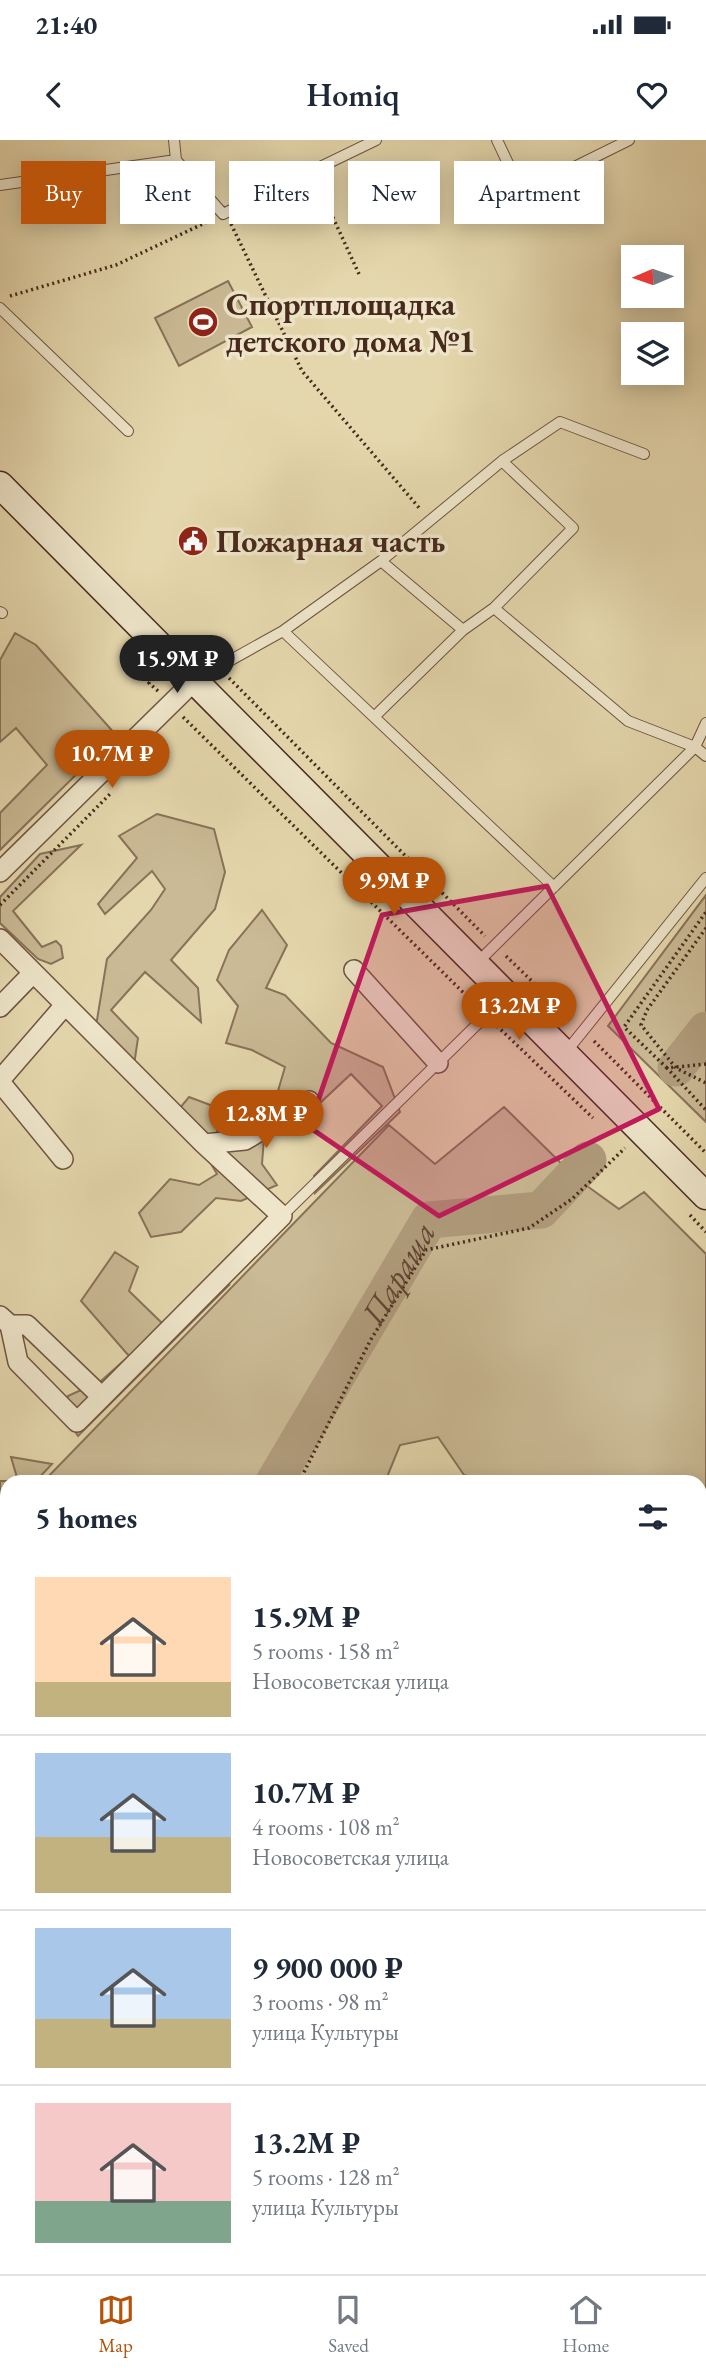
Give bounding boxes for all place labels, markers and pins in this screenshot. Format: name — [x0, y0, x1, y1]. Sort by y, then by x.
place label: Спортплощадка детского дома №1 — [226, 283, 475, 362]
sports icon: Спортплощадка детского дома №1 — [186, 305, 220, 339]
place label: Пожарная часть — [216, 520, 446, 562]
public building icon: Пожарная часть — [176, 524, 210, 558]
pin: 15.9M ₽ — [112, 636, 242, 695]
pin: 10.7M ₽ — [47, 730, 177, 790]
pin: 9.9M ₽ — [337, 858, 451, 917]
pin: 13.2M ₽ — [454, 982, 584, 1042]
pin: 12.8M ₽ — [201, 1090, 331, 1150]

